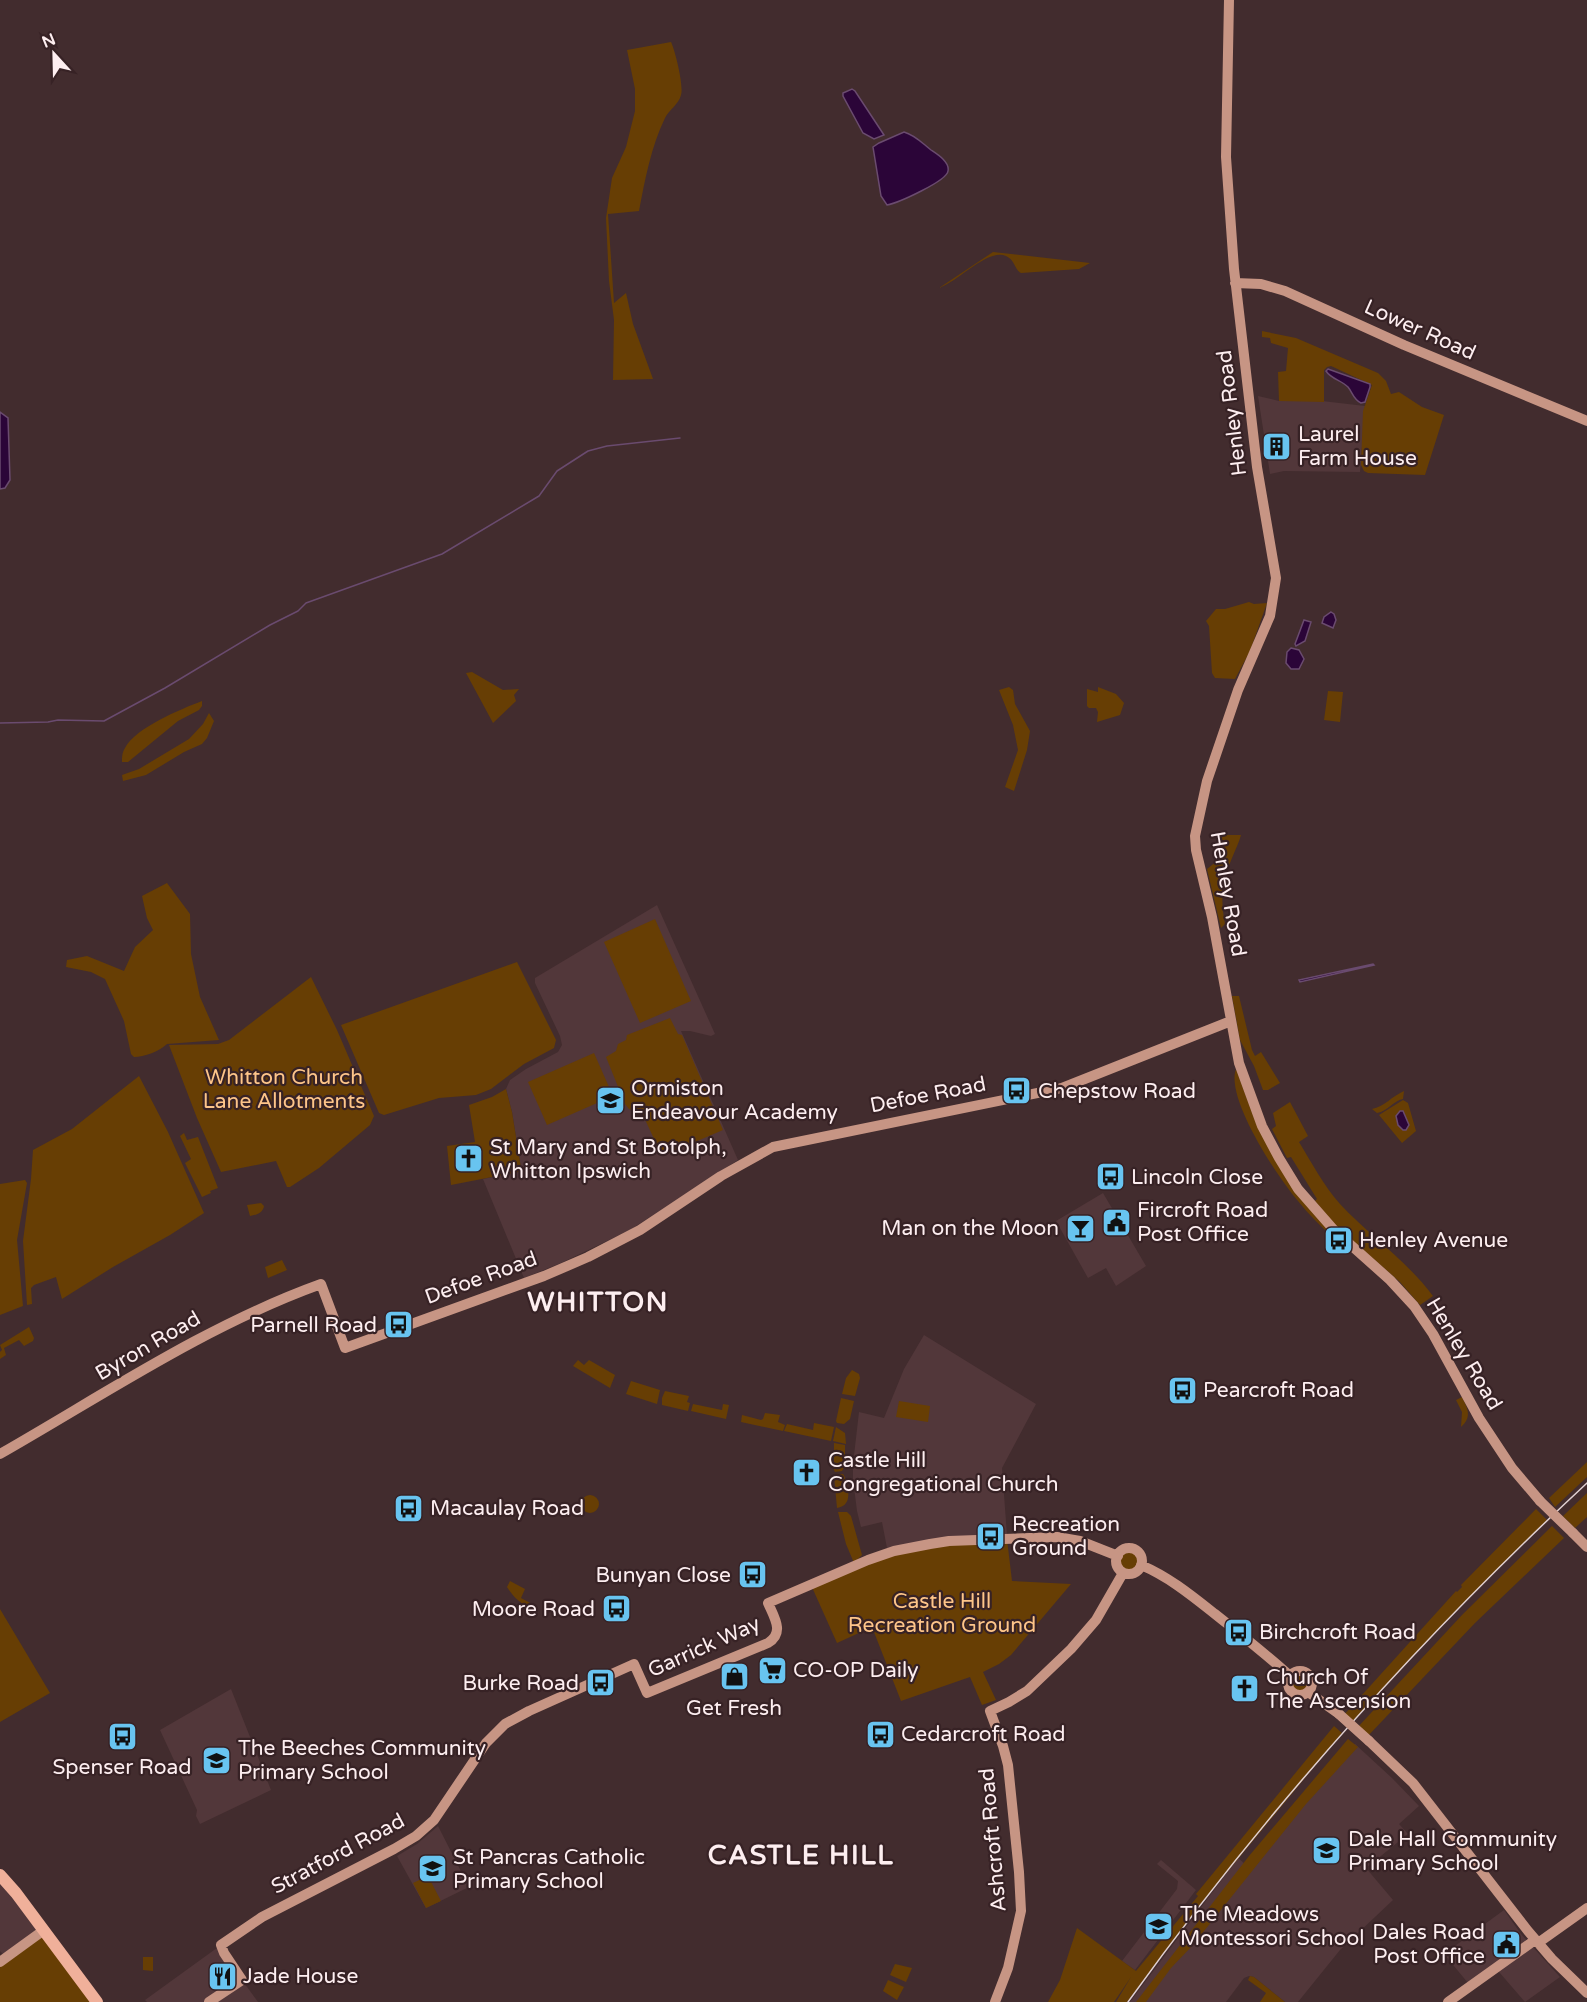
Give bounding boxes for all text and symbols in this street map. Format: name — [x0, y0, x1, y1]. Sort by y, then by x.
north arrow — [24, 24, 84, 84]
text: N — [39, 29, 58, 53]
street label: Lower Road — [1360, 294, 1480, 366]
street label: Henley Road — [1212, 349, 1252, 477]
place label: Laurel Farm House — [1298, 422, 1417, 471]
building icon: Laurel Farm House — [1261, 430, 1293, 462]
street label: Henley Road — [1205, 829, 1251, 959]
park label: Whitton Church Lane Allotments — [203, 1065, 365, 1114]
street label: Defoe Road — [868, 1072, 988, 1118]
bus stop icon: Chepstow Road — [1001, 1075, 1033, 1107]
place label: Ormiston Endeavour Academy — [631, 1076, 838, 1125]
place label: Chepstow Road — [1038, 1079, 1196, 1104]
school or university icon: Ormiston Endeavour Academy — [594, 1084, 626, 1116]
place label: St Mary and St Botolph, Whitton Ipswich — [490, 1135, 727, 1184]
church icon: St Mary and St Botolph, Whitton Ipswich — [453, 1143, 485, 1175]
bus stop icon: Lincoln Close — [1094, 1161, 1126, 1193]
place label: Lincoln Close — [1131, 1165, 1263, 1190]
place label: Fircroft Road Post Office — [1137, 1198, 1268, 1247]
public building icon: Fircroft Road Post Office — [1100, 1206, 1132, 1238]
bar icon: Man on the Moon — [1064, 1212, 1096, 1244]
place label: Man on the Moon — [881, 1216, 1059, 1241]
bus stop icon: Henley Avenue — [1322, 1224, 1354, 1256]
place label: Henley Avenue — [1359, 1228, 1508, 1253]
street label: Defoe Road — [421, 1246, 541, 1310]
district label: WHITTON — [527, 1286, 669, 1319]
street label: Henley Road — [1421, 1293, 1507, 1415]
street label: Byron Road — [91, 1306, 205, 1386]
bus stop icon: Parnell Road — [382, 1309, 414, 1341]
place label: Parnell Road — [250, 1313, 377, 1338]
bus stop icon: Pearcroft Road — [1166, 1374, 1198, 1406]
place label: Pearcroft Road — [1203, 1378, 1354, 1403]
place label: Castle Hill Congregational Church — [828, 1448, 1059, 1497]
church icon: Castle Hill Congregational Church — [791, 1456, 823, 1488]
bus stop icon: Macaulay Road — [393, 1492, 425, 1524]
place label: Macaulay Road — [430, 1496, 584, 1521]
place label: Recreation Ground — [1012, 1512, 1120, 1561]
bus stop icon: Recreation Ground — [975, 1520, 1007, 1552]
bus stop icon: Bunyan Close — [736, 1559, 768, 1591]
place label: Bunyan Close — [595, 1563, 731, 1588]
park label: Castle Hill Recreation Ground — [848, 1589, 1036, 1638]
bus stop icon: Moore Road — [600, 1593, 632, 1625]
place label: Moore Road — [472, 1597, 595, 1622]
street label: Garrick Way — [644, 1611, 764, 1683]
bus stop icon: Birchcroft Road — [1222, 1616, 1254, 1648]
place label: Birchcroft Road — [1259, 1620, 1416, 1645]
supermarket icon: CO-OP Daily — [756, 1654, 788, 1686]
place label: CO-OP Daily — [793, 1658, 919, 1683]
shop icon: Get Fresh — [718, 1661, 750, 1693]
place label: Church Of The Ascension — [1266, 1665, 1411, 1714]
bus stop icon: Burke Road — [584, 1667, 616, 1699]
place label: Burke Road — [462, 1671, 579, 1696]
church icon: Church Of The Ascension — [1229, 1673, 1261, 1705]
place label: Get Fresh — [686, 1696, 782, 1721]
bus stop icon: Cedarcroft Road — [864, 1718, 896, 1750]
bus stop icon: Spenser Road — [106, 1720, 138, 1752]
place label: Cedarcroft Road — [901, 1722, 1066, 1747]
place label: The Beeches Community Primary School — [238, 1736, 486, 1785]
school or university icon: The Beeches Community Primary School — [201, 1744, 233, 1776]
place label: Spenser Road — [53, 1755, 191, 1780]
street label: Ashcroft Road — [974, 1767, 1012, 1913]
street label: Stratford Road — [267, 1808, 409, 1900]
place label: Dale Hall Community Primary School — [1348, 1827, 1557, 1876]
school or university icon: Dale Hall Community Primary School — [1311, 1835, 1343, 1867]
district label: CASTLE HILL — [708, 1839, 894, 1872]
place label: St Pancras Catholic Primary School — [453, 1845, 645, 1894]
school or university icon: St Pancras Catholic Primary School — [416, 1853, 448, 1885]
place label: The Meadows Montessori School — [1180, 1902, 1364, 1951]
school or university icon: The Meadows Montessori School — [1143, 1910, 1175, 1942]
place label: Dales Road Post Office — [1372, 1920, 1485, 1969]
public building icon: Dales Road Post Office — [1490, 1928, 1522, 1960]
restaurant icon: Jade House — [206, 1960, 238, 1992]
place label: Jade House — [243, 1964, 358, 1989]

